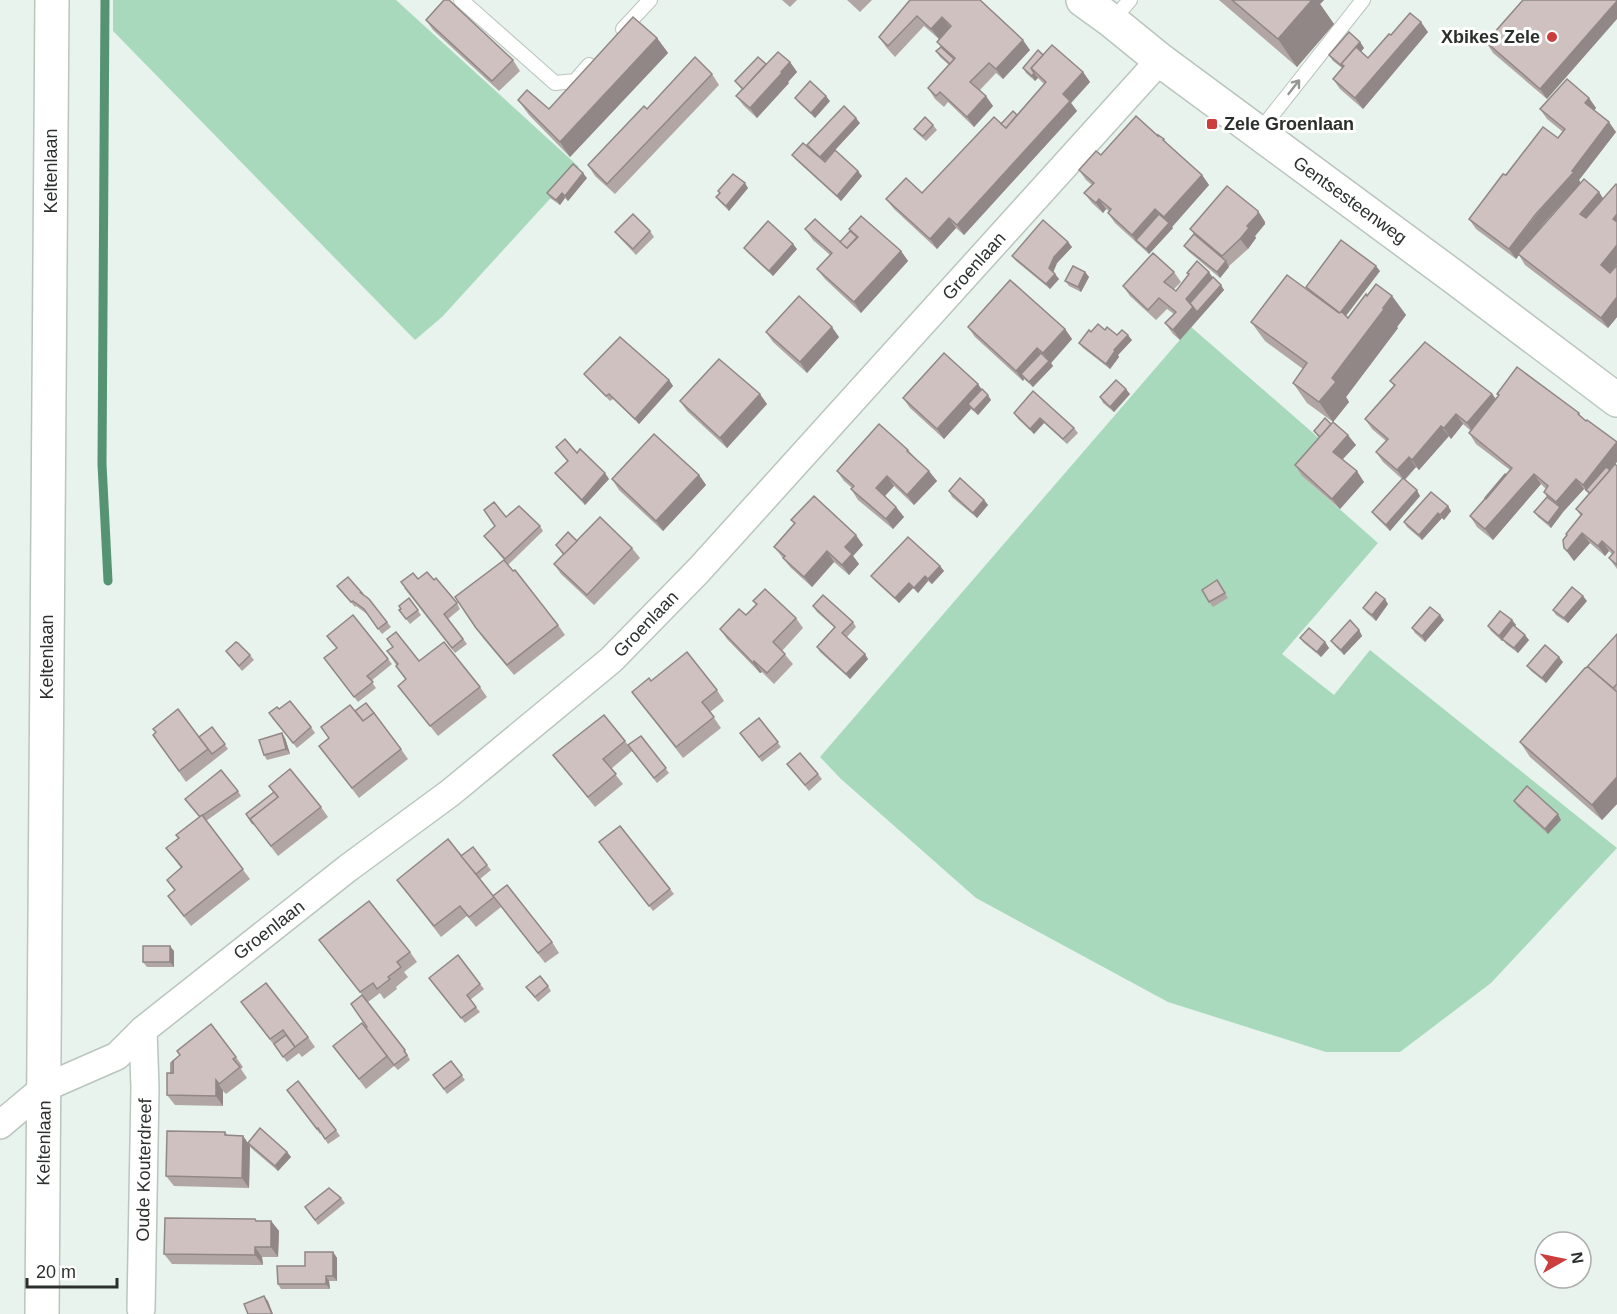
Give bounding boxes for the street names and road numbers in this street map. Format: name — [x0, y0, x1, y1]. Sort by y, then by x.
street label: Keltenlaan — [41, 128, 61, 214]
street label: Gentsesteenweg — [1289, 152, 1411, 248]
street label: Groenlaan — [938, 228, 1010, 304]
street label: Groenlaan — [610, 587, 682, 661]
street label: Keltenlaan — [37, 614, 57, 700]
street label: Groenlaan — [230, 896, 308, 964]
street label: Oude Kouterdreef — [133, 1097, 155, 1242]
street label: Keltenlaan — [33, 1100, 55, 1186]

